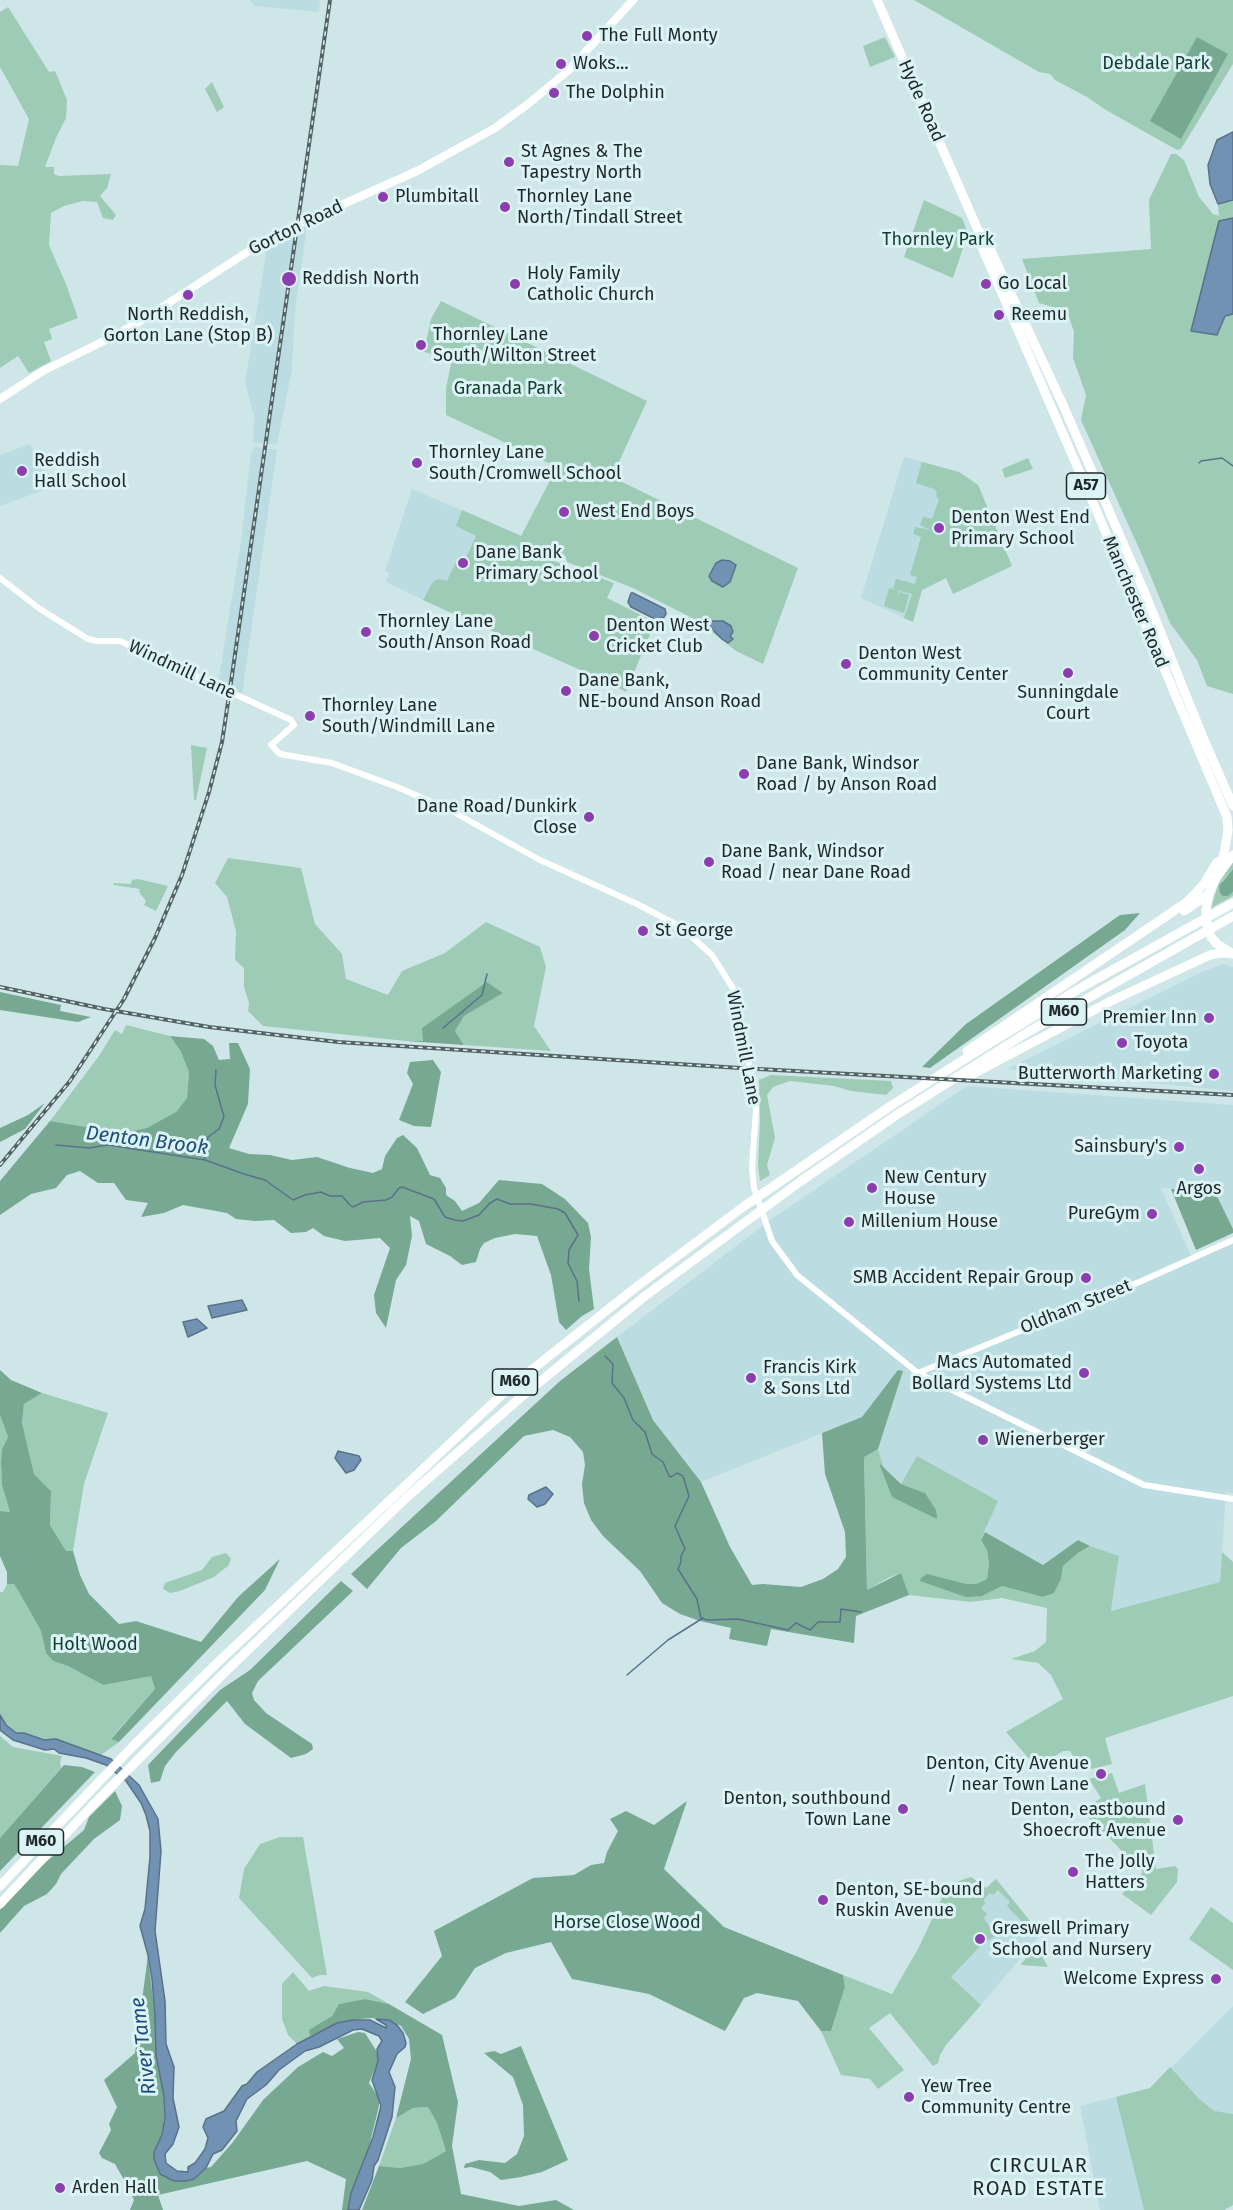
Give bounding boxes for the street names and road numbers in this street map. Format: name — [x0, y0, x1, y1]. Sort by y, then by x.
street label: Hyde Road — [893, 56, 949, 146]
street label: Gorton Road — [245, 196, 347, 260]
road number: A57 — [1066, 473, 1106, 499]
street label: Manchester Road — [1098, 533, 1172, 671]
street label: Windmill Lane — [125, 636, 239, 704]
street label: Windmill Lane — [721, 989, 765, 1107]
road number: M60 — [1042, 999, 1086, 1025]
street label: Oldham Street — [1017, 1275, 1135, 1339]
road number: M60 — [492, 1369, 538, 1395]
road number: M60 — [18, 1829, 63, 1855]

